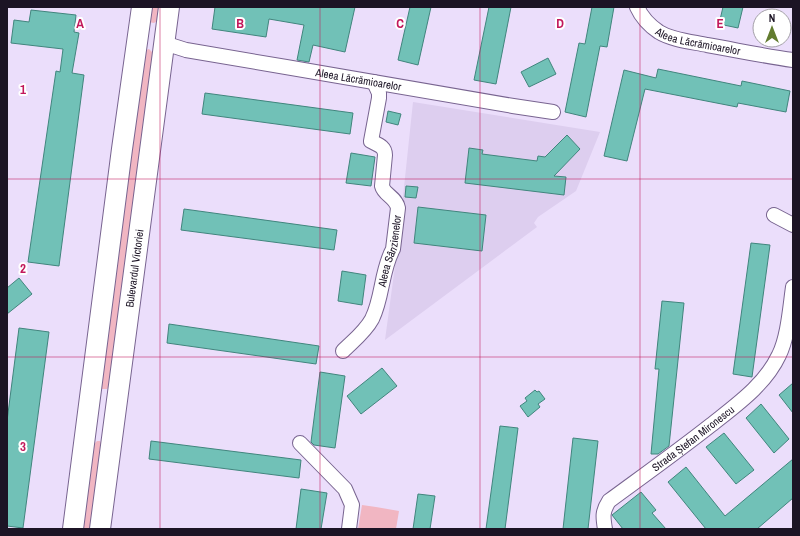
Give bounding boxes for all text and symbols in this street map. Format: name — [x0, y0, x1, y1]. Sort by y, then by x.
north arrow — [752, 8, 792, 48]
text: N — [769, 11, 775, 25]
text: A — [76, 15, 84, 32]
text: B — [236, 15, 244, 32]
text: C — [396, 15, 404, 32]
text: D — [556, 15, 564, 32]
text: E — [716, 15, 724, 32]
street label: Aleea Lăcrămioarelor — [652, 24, 741, 58]
street label: Aleea Lăcrămioarelor — [314, 65, 402, 94]
text: 1 — [20, 81, 26, 98]
street label: Aleea Sânzienelor — [375, 214, 404, 289]
street label: Bulevardul Victoriei — [122, 228, 147, 308]
text: 2 — [20, 260, 26, 277]
street label: Strada Ștefan Mironescu — [649, 402, 737, 474]
text: 3 — [20, 438, 26, 455]

